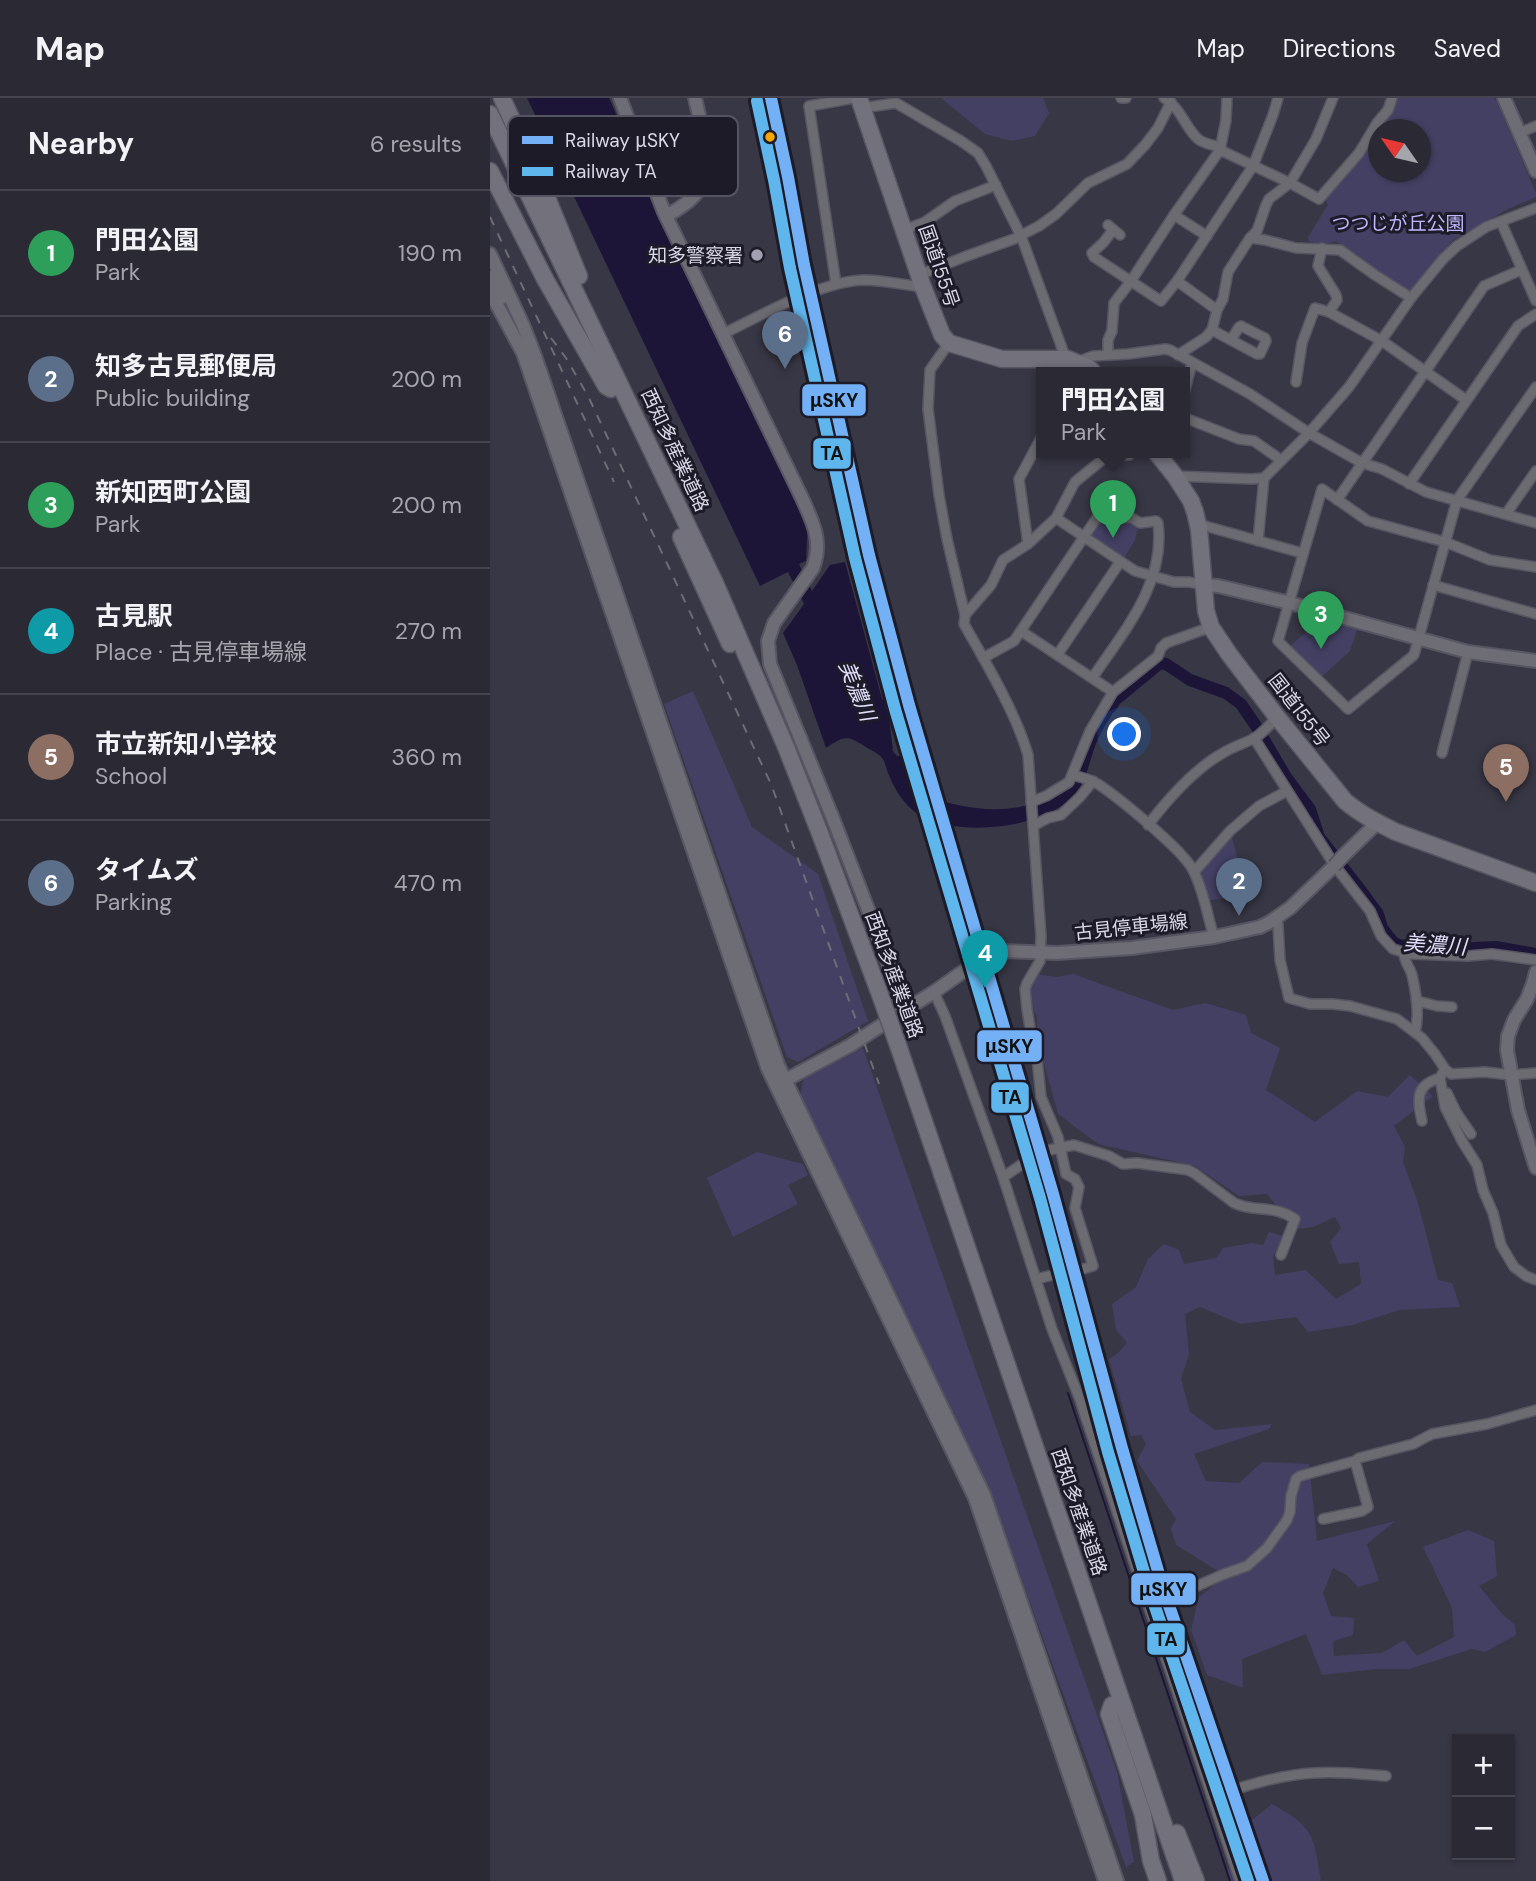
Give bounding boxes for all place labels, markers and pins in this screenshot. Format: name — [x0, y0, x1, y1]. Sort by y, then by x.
unlabelled marker — [763, 130, 777, 144]
place label: 知多警察署 — [648, 243, 743, 268]
marker: 知多警察署 — [749, 247, 765, 263]
pin: 6 — [762, 311, 808, 369]
pin: 1 — [1090, 480, 1136, 538]
pin: 3 — [1298, 591, 1344, 649]
pin: 5 — [1483, 744, 1529, 802]
pin: 2 — [1216, 858, 1262, 916]
pin: 4 — [962, 930, 1008, 988]

